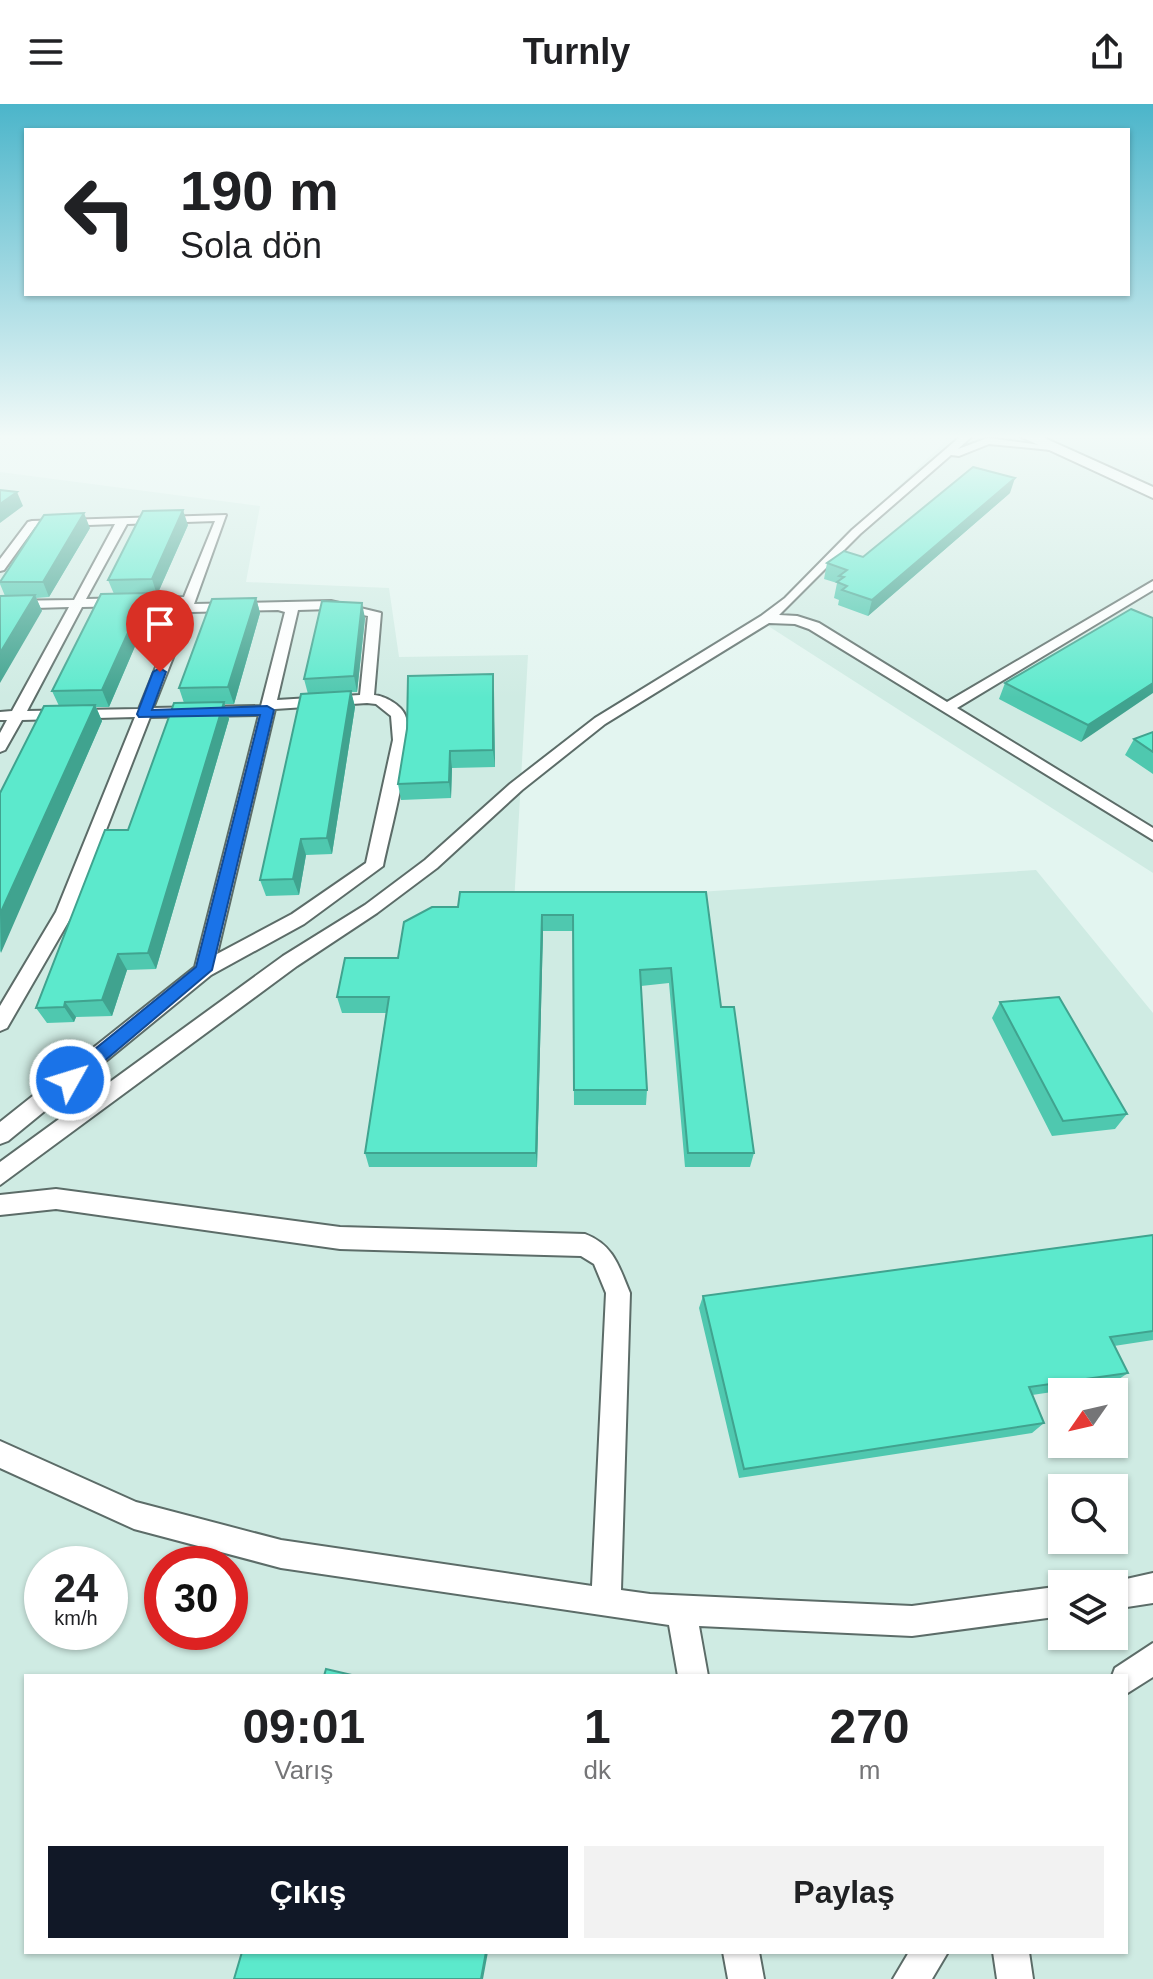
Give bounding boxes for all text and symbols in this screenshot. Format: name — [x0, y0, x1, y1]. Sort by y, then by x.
icon: menu — [24, 30, 68, 74]
icon: share — [1085, 30, 1129, 74]
text: Turnly — [523, 31, 630, 72]
text: 190 m — [180, 159, 339, 222]
icon: left — [48, 160, 152, 264]
text: Sola dön — [180, 225, 322, 266]
pin — [126, 590, 194, 672]
icon: arrive — [138, 602, 182, 646]
position arrow — [28, 1038, 112, 1122]
north arrow — [1048, 1378, 1128, 1458]
map controls — [1048, 1378, 1128, 1650]
button: search — [1048, 1474, 1128, 1554]
speed limit sign: 30 — [144, 1546, 248, 1650]
text: 24 — [54, 1566, 98, 1610]
button: layers — [1048, 1570, 1128, 1650]
text: km/h — [54, 1607, 98, 1629]
text: 09:01 — [242, 1700, 365, 1753]
text: 1 — [584, 1700, 611, 1753]
text: 270 — [829, 1700, 910, 1753]
text: Varış — [274, 1755, 333, 1785]
text: dk — [584, 1755, 611, 1785]
text: m — [859, 1755, 880, 1785]
button: Çıkış — [48, 1846, 568, 1938]
button: Paylaş — [584, 1846, 1104, 1938]

